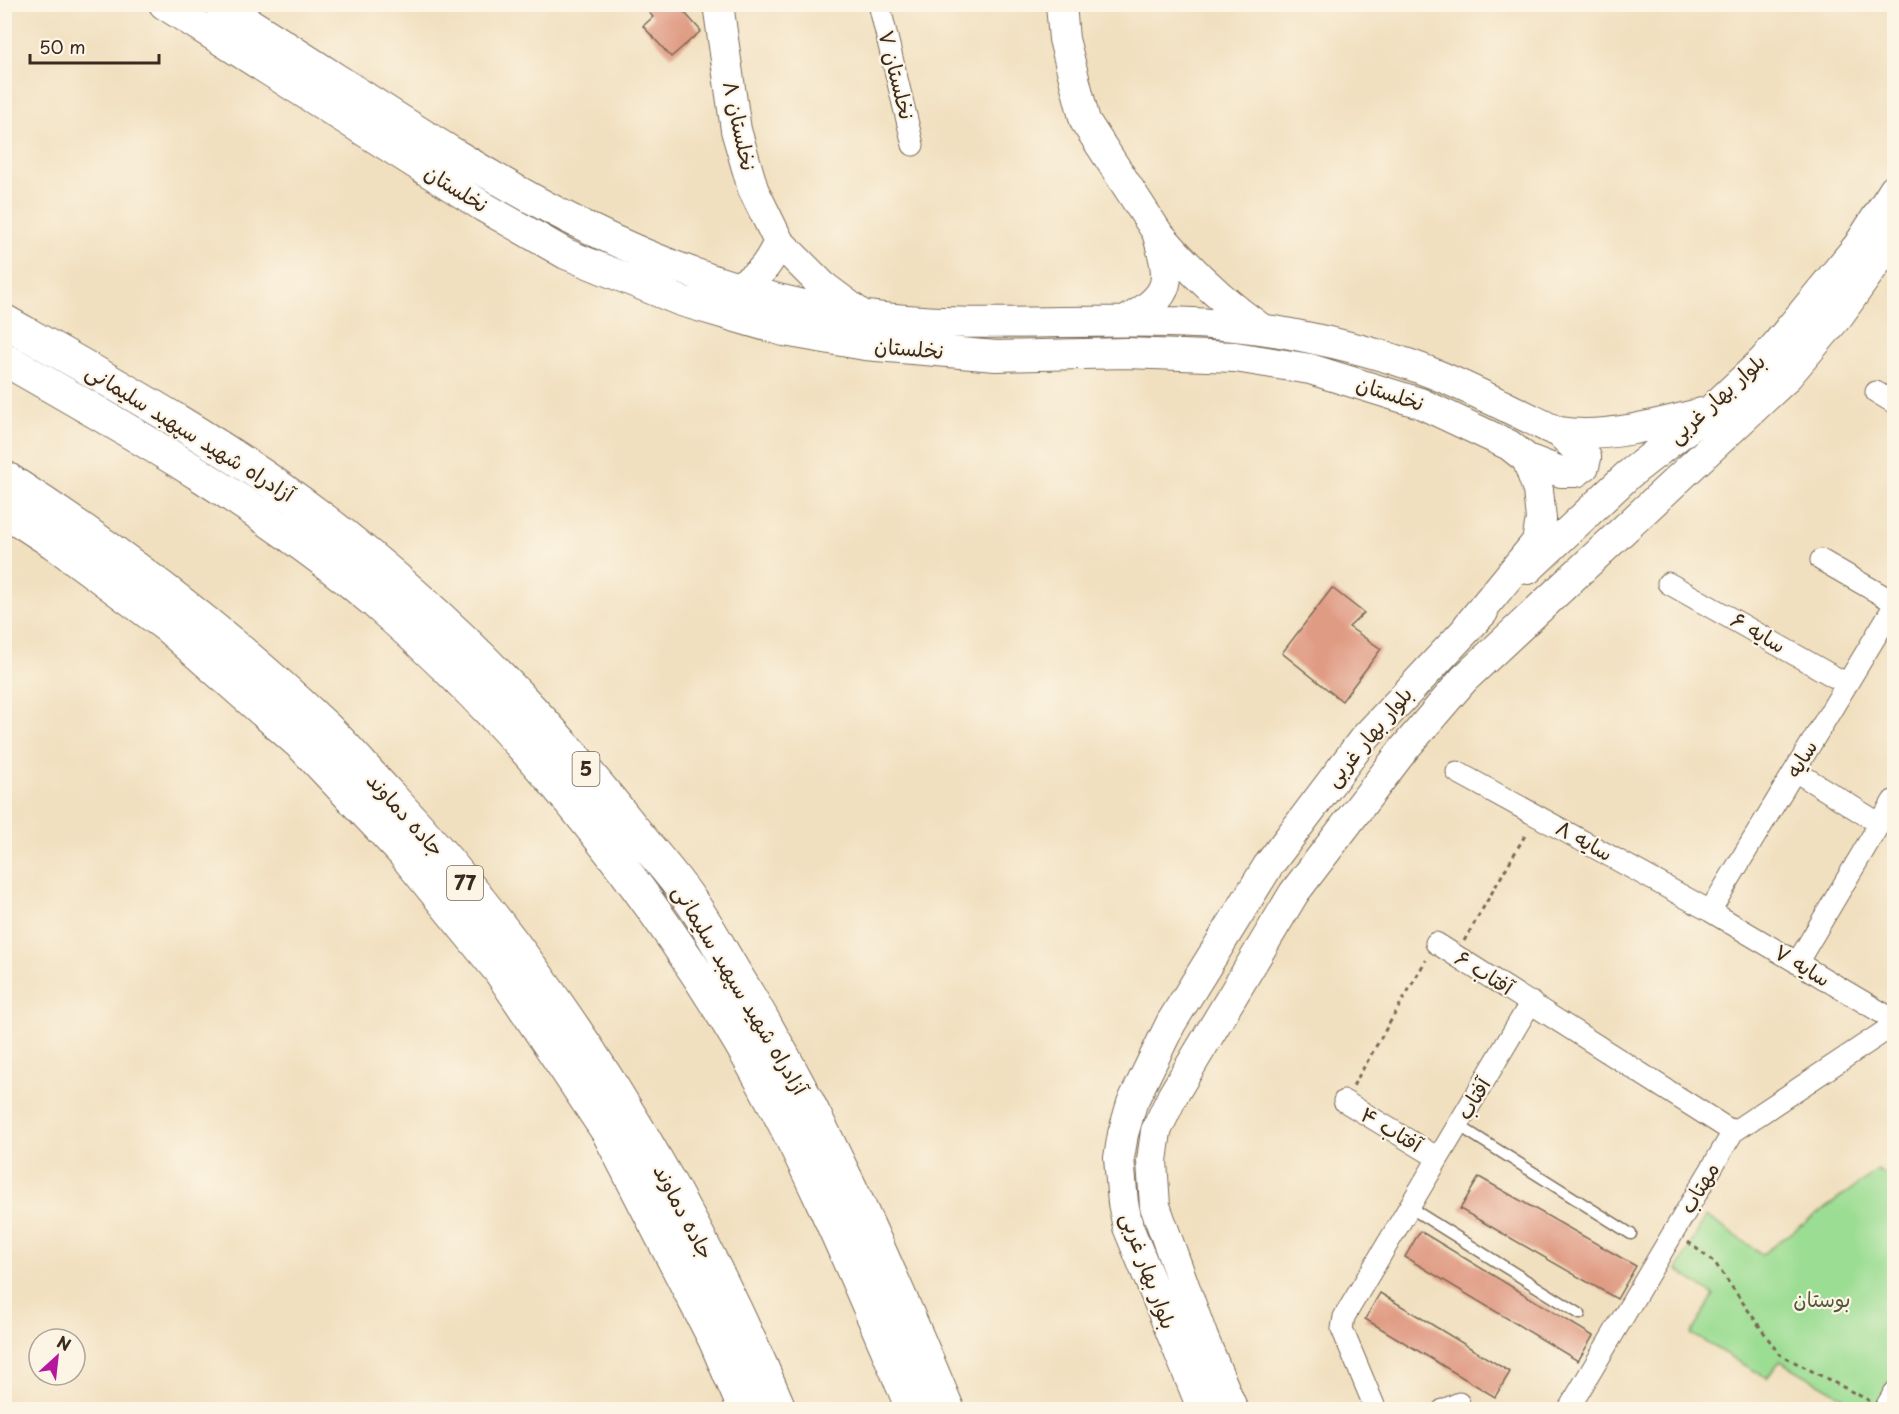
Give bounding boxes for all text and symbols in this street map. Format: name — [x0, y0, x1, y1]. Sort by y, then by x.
street label: نخلستان ۷ — [871, 26, 925, 123]
scale bar — [30, 27, 159, 65]
text: 50 m — [39, 33, 86, 60]
street label: نخلستان ۸ — [716, 78, 766, 174]
street label: نخلستان — [419, 155, 495, 219]
street label: نخلستان — [873, 328, 945, 366]
street label: بلوار بهار غربی — [1660, 345, 1772, 450]
street label: آزادراه شهید سپهبد سلیمانی — [81, 354, 302, 509]
street label: نخلستان — [1353, 366, 1429, 418]
street label: سایه ۶ — [1726, 603, 1792, 660]
street label: بلوار بهار غربی — [1316, 679, 1419, 793]
street label: سایه — [1776, 733, 1824, 783]
road number: 5 — [572, 752, 600, 786]
street label: جاده دماوند — [360, 764, 453, 863]
street label: سایه ۸ — [1551, 811, 1619, 868]
road number: 77 — [447, 866, 483, 900]
street label: آزادراه شهید سپهبد سلیمانی — [666, 878, 818, 1101]
street label: سایه ۷ — [1769, 935, 1837, 994]
street label: آفتاب ۶ — [1449, 941, 1521, 1002]
street label: آفتاب — [1447, 1070, 1498, 1125]
street label: آفتاب ۴ — [1355, 1097, 1430, 1160]
street label: مهتاب — [1670, 1155, 1726, 1219]
street label: جاده دماوند — [646, 1158, 723, 1264]
street label: بلوار بهار غربی — [1114, 1207, 1186, 1333]
park label: بوستان — [1793, 1282, 1851, 1314]
north arrow — [27, 1327, 87, 1387]
text: N — [53, 1329, 75, 1356]

